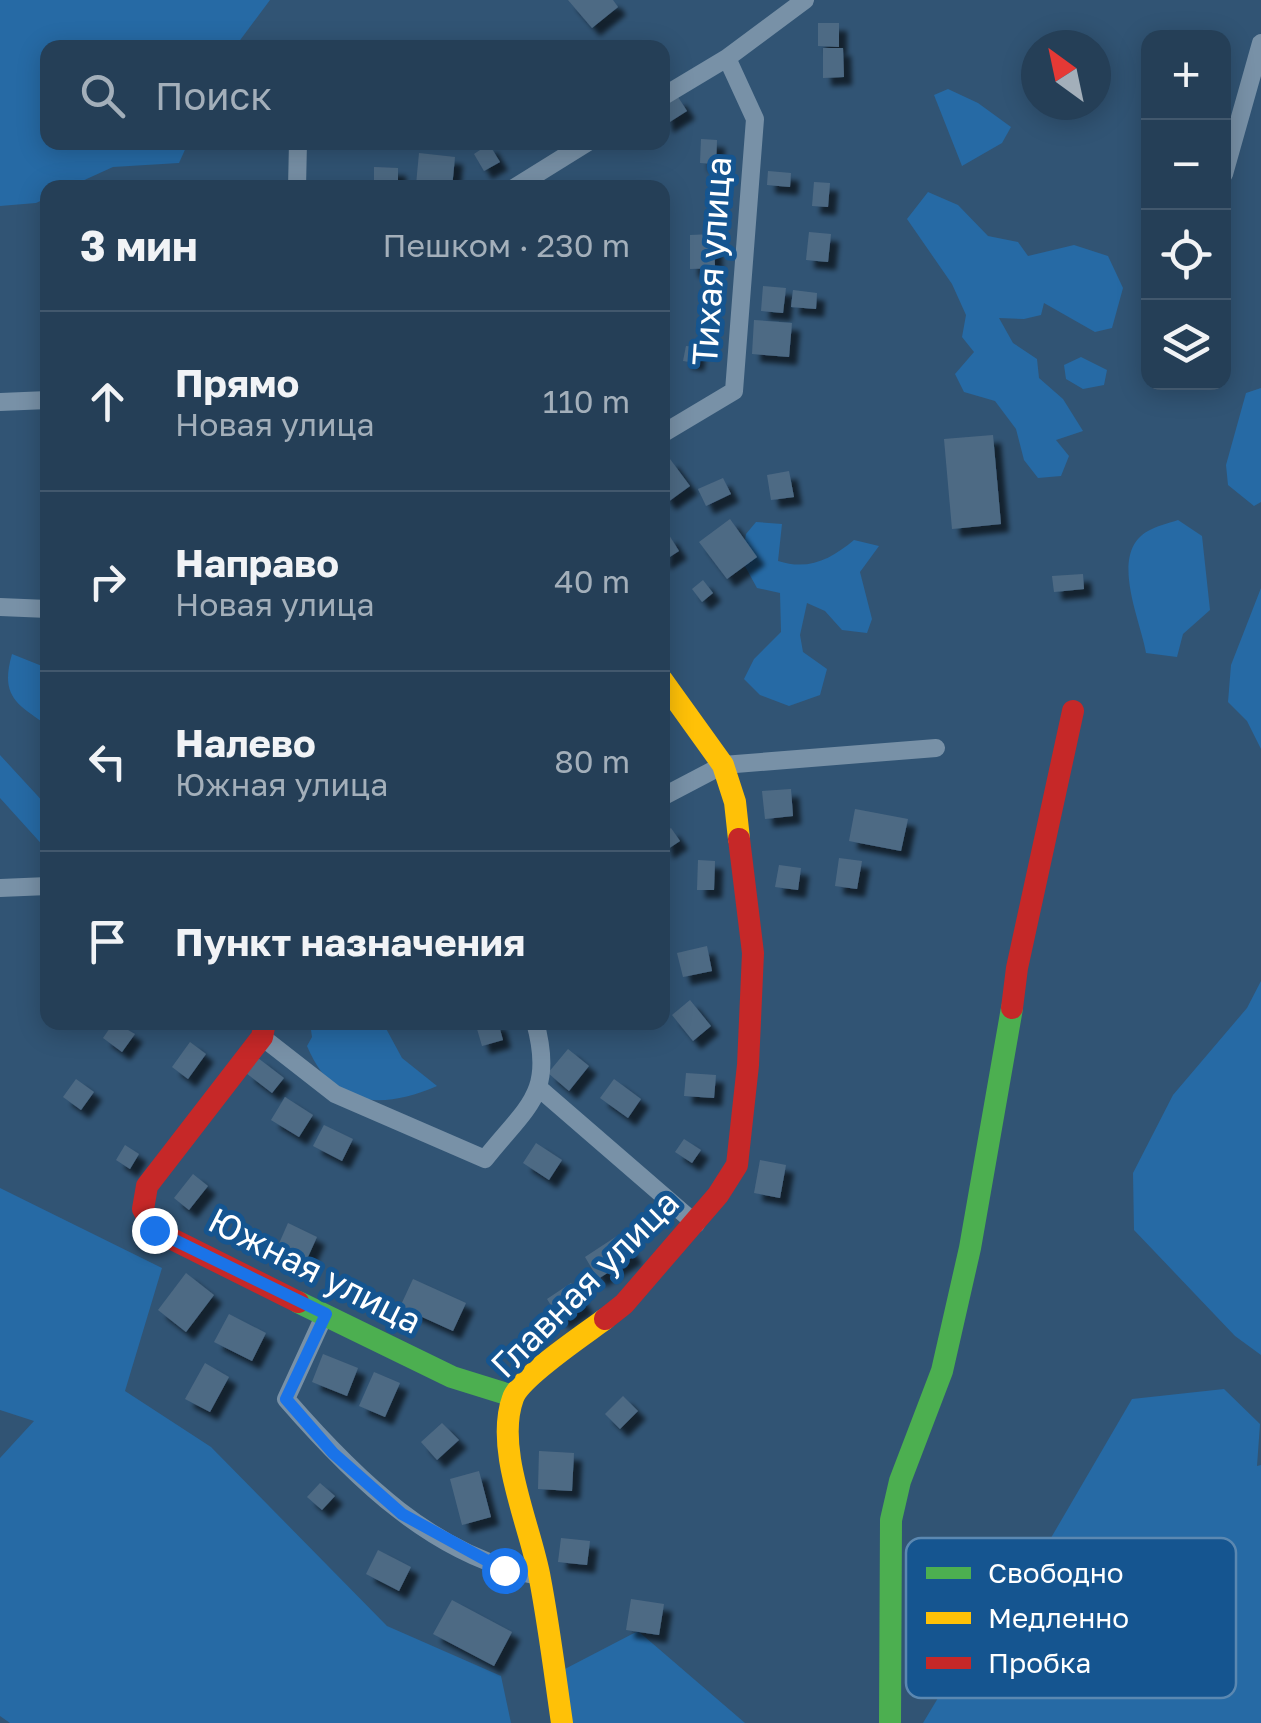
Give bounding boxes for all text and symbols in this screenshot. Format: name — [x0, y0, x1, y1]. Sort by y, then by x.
north arrow — [1021, 30, 1111, 120]
map controls — [1141, 30, 1231, 390]
button: + — [1141, 30, 1231, 120]
search box — [40, 40, 670, 150]
icon: search — [75, 68, 130, 123]
text: Поиск — [155, 73, 272, 118]
button: − — [1141, 120, 1231, 210]
street label: Тихая улица — [683, 155, 739, 367]
button: locate — [1141, 210, 1231, 300]
text: 3 мин — [80, 220, 198, 270]
text: Пешком · 230 m — [382, 226, 630, 264]
button: layers — [1141, 300, 1231, 390]
text: Прямо — [175, 360, 299, 405]
icon: ahead — [80, 374, 135, 429]
text: 110 m — [543, 382, 630, 420]
text: Новая улица — [175, 405, 375, 443]
text: Направо — [175, 540, 339, 585]
icon: right — [80, 554, 135, 609]
text: 40 m — [554, 562, 630, 600]
text: Новая улица — [175, 585, 375, 623]
text: Налево — [175, 720, 316, 765]
icon: left — [80, 734, 135, 789]
text: 80 m — [554, 742, 630, 780]
text: Южная улица — [175, 765, 388, 803]
icon: arrive — [80, 914, 135, 969]
text: Пункт назначения — [175, 919, 525, 964]
street label: Главная улица — [482, 1181, 687, 1386]
street label: Южная улица — [202, 1198, 429, 1342]
route end — [132, 1208, 178, 1254]
legend — [906, 1538, 1236, 1698]
route start — [482, 1548, 528, 1594]
text: Свободно — [988, 1556, 1124, 1589]
text: Медленно — [988, 1601, 1129, 1634]
text: Пробка — [988, 1646, 1091, 1679]

